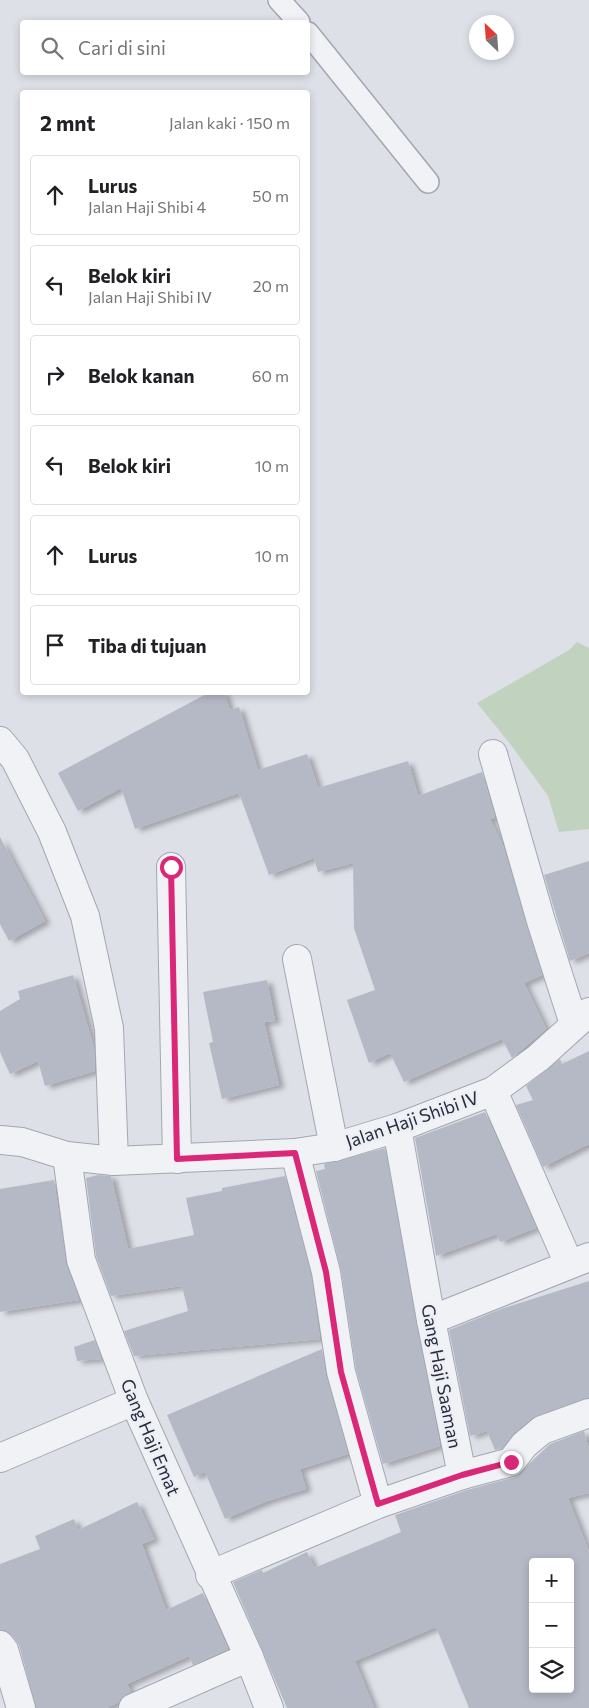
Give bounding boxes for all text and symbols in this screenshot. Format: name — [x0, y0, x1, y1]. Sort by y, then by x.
north arrow — [469, 15, 514, 60]
search box — [20, 20, 310, 75]
icon: search — [38, 34, 66, 62]
text: Cari di sini — [78, 36, 166, 59]
text: 2 mnt — [40, 110, 95, 135]
text: Jalan kaki · 150 m — [169, 113, 290, 132]
text: Lurus — [88, 174, 137, 197]
icon: ahead — [41, 181, 69, 209]
text: 50 m — [252, 186, 289, 205]
text: Jalan Haji Shibi 4 — [88, 197, 206, 216]
text: Belok kiri — [88, 264, 171, 287]
icon: left — [41, 271, 69, 299]
text: 20 m — [253, 276, 289, 295]
text: Jalan Haji Shibi IV — [88, 287, 212, 306]
icon: right — [41, 361, 69, 389]
text: Belok kanan — [88, 364, 195, 387]
text: 60 m — [252, 366, 289, 385]
icon: left — [41, 451, 69, 479]
text: Belok kiri — [88, 454, 171, 477]
text: 10 m — [255, 456, 289, 475]
icon: ahead — [41, 541, 69, 569]
text: Lurus — [88, 544, 137, 567]
text: 10 m — [255, 546, 289, 565]
icon: arrive — [41, 631, 69, 659]
text: Tiba di tujuan — [88, 634, 206, 657]
route start — [160, 856, 183, 879]
street label: Jalan Haji Shibi IV — [342, 1086, 482, 1152]
street label: Gang Haji Saaman — [417, 1302, 467, 1450]
street label: Gang Haji Emat — [116, 1375, 186, 1499]
route end — [500, 1451, 523, 1474]
map controls — [529, 1558, 574, 1693]
button: + — [529, 1558, 574, 1603]
button: − — [529, 1603, 574, 1648]
button: layers — [529, 1648, 574, 1693]

